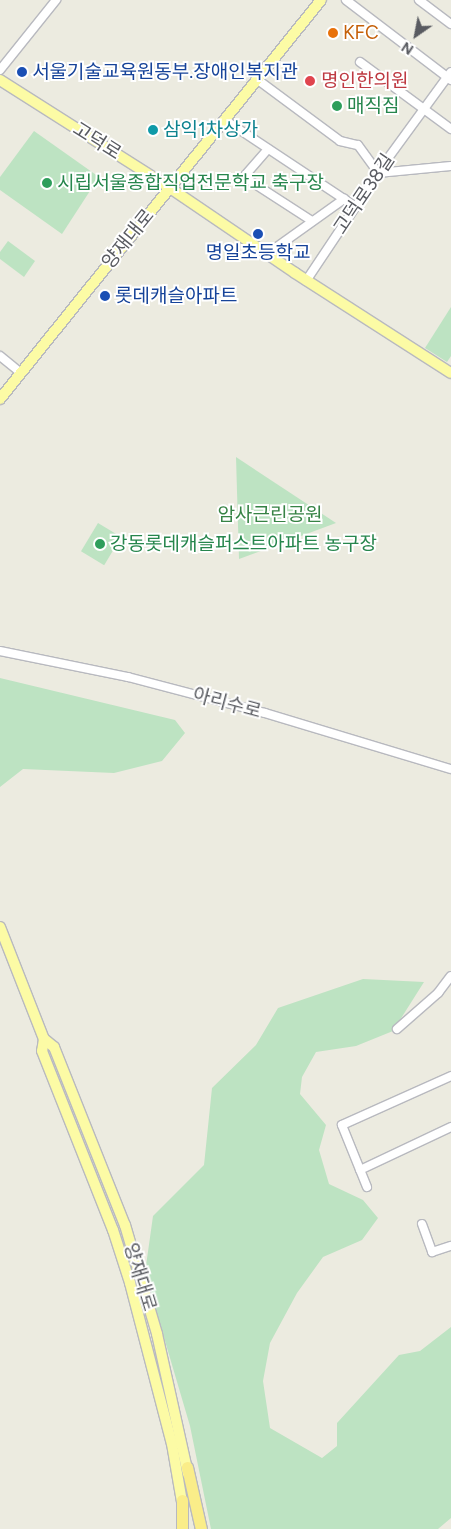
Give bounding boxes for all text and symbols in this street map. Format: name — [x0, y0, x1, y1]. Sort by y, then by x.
north arrow — [391, 10, 441, 60]
place label: KFC — [343, 22, 379, 44]
marker: KFC — [327, 27, 339, 39]
text: N — [398, 38, 417, 58]
place label: 서울기술교육원동부.장애인복지관 — [32, 61, 298, 83]
marker: 서울기술교육원동부.장애인복지관 — [16, 66, 28, 78]
place label: 명인한의원 — [321, 70, 408, 92]
marker: 명인한의원 — [303, 74, 317, 88]
place label: 매직짐 — [347, 95, 399, 117]
marker: 매직짐 — [331, 100, 343, 112]
street label: 고덕로 — [69, 117, 125, 165]
place label: 삼익1차상가 — [163, 119, 258, 141]
marker: 삼익1차상가 — [147, 124, 159, 136]
street label: 고덕로38길 — [329, 150, 399, 238]
place label: 시립서울종합직업전문학교 축구장 — [57, 172, 324, 194]
marker: 시립서울종합직업전문학교 축구장 — [41, 177, 53, 189]
street label: 양재대로 — [97, 205, 159, 273]
marker: 명일초등학교 — [252, 228, 264, 240]
place label: 명일초등학교 — [206, 242, 310, 264]
place label: 롯데캐슬아파트 — [115, 285, 237, 307]
marker: 롯데캐슬아파트 — [99, 290, 111, 302]
park label: 암사근린공원 — [218, 504, 322, 526]
place label: 강동롯데캐슬퍼스트아파트 농구장 — [110, 533, 377, 555]
marker: 강동롯데캐슬퍼스트아파트 농구장 — [94, 538, 106, 550]
street label: 아리수로 — [190, 683, 264, 723]
street label: 양재대로 — [119, 1240, 161, 1314]

